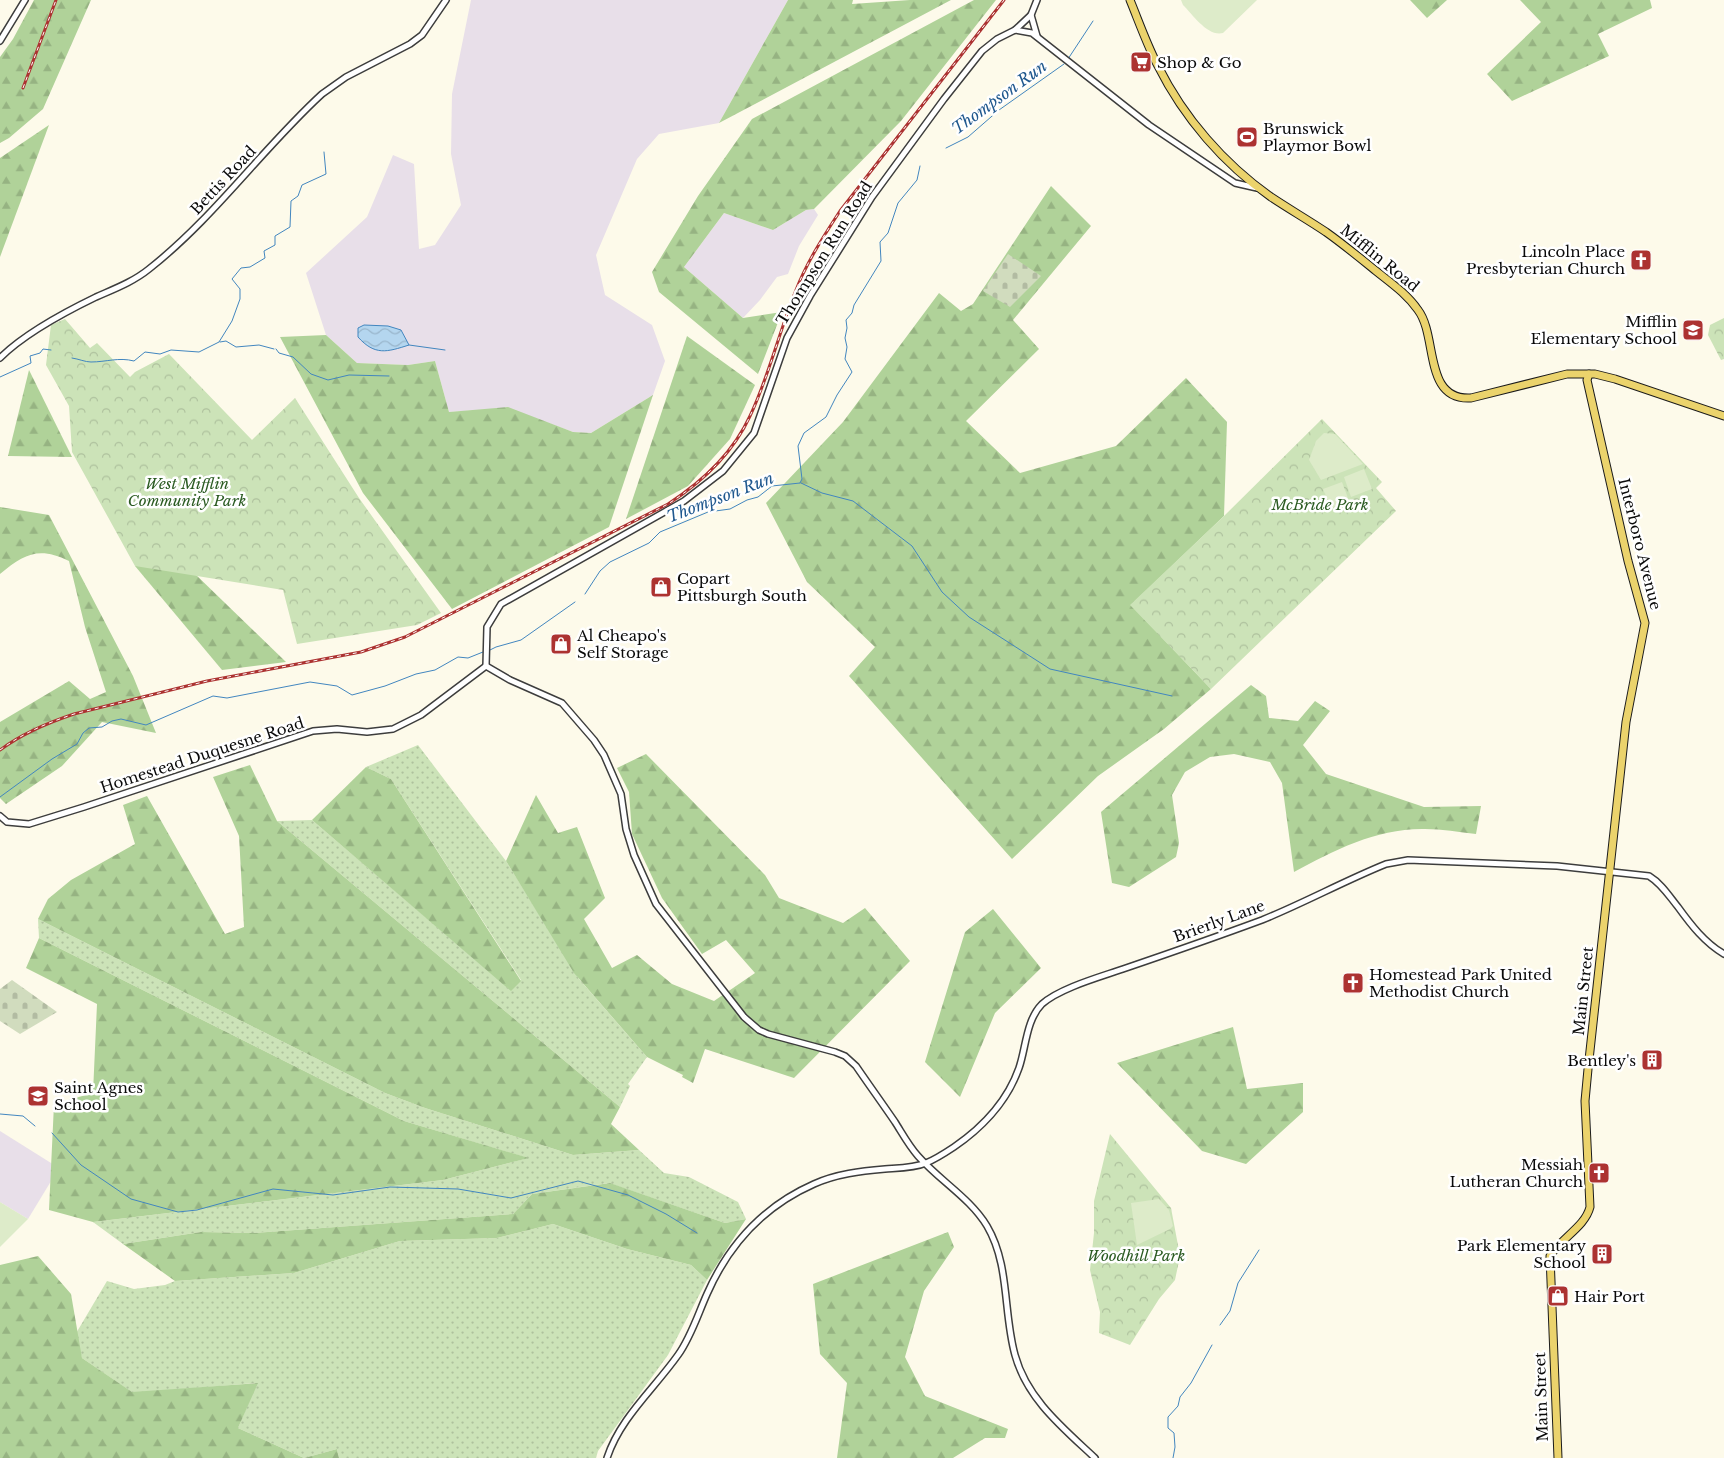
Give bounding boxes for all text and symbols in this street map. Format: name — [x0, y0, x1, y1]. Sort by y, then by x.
supermarket icon: Shop & Go — [1129, 50, 1153, 74]
place label: Shop & Go — [1157, 53, 1242, 72]
water label: Thompson Run — [948, 56, 1050, 138]
place label: Brunswick Playmor Bowl — [1263, 119, 1371, 155]
sports icon: Brunswick Playmor Bowl — [1235, 125, 1259, 149]
street label: Bettis Road — [186, 141, 260, 219]
street label: Thompson Run Road — [772, 178, 876, 328]
street label: Mifflin Road — [1337, 220, 1423, 296]
place label: Lincoln Place Presbyterian Church — [1466, 242, 1625, 278]
church icon: Lincoln Place Presbyterian Church — [1629, 248, 1653, 272]
place label: Mifflin Elementary School — [1531, 312, 1677, 348]
school or university icon: Mifflin Elementary School — [1681, 318, 1705, 342]
water label: Thompson Run — [664, 467, 776, 527]
park label: West Mifflin Community Park — [128, 474, 246, 510]
street label: Interboro Avenue — [1614, 476, 1666, 612]
park label: McBride Park — [1271, 495, 1368, 514]
place label: Copart Pittsburgh South — [677, 569, 807, 605]
shop icon: Copart Pittsburgh South — [649, 575, 673, 599]
place label: Al Cheapo's Self Storage — [576, 626, 669, 662]
shop icon: Al Cheapo's Self Storage — [549, 632, 573, 656]
street label: Homestead Duquesne Road — [98, 713, 306, 797]
street label: Brierly Lane — [1171, 896, 1267, 946]
street label: Main Street — [1569, 945, 1597, 1037]
place label: Homestead Park United Methodist Church — [1369, 965, 1552, 1001]
church icon: Homestead Park United Methodist Church — [1341, 971, 1365, 995]
building icon: Bentley's — [1640, 1048, 1664, 1072]
place label: Bentley's — [1567, 1051, 1636, 1070]
place label: Saint Agnes School — [54, 1078, 143, 1114]
school or university icon: Saint Agnes School — [26, 1084, 50, 1108]
place label: Messiah Lutheran Church — [1450, 1155, 1583, 1191]
church icon: Messiah Lutheran Church — [1587, 1161, 1611, 1185]
place label: Park Elementary School — [1457, 1236, 1586, 1272]
building icon: Park Elementary School — [1590, 1242, 1614, 1266]
park label: Woodhill Park — [1087, 1246, 1185, 1265]
shop icon: Hair Port — [1546, 1284, 1570, 1308]
place label: Hair Port — [1574, 1287, 1645, 1306]
street label: Main Street — [1530, 1352, 1552, 1442]

